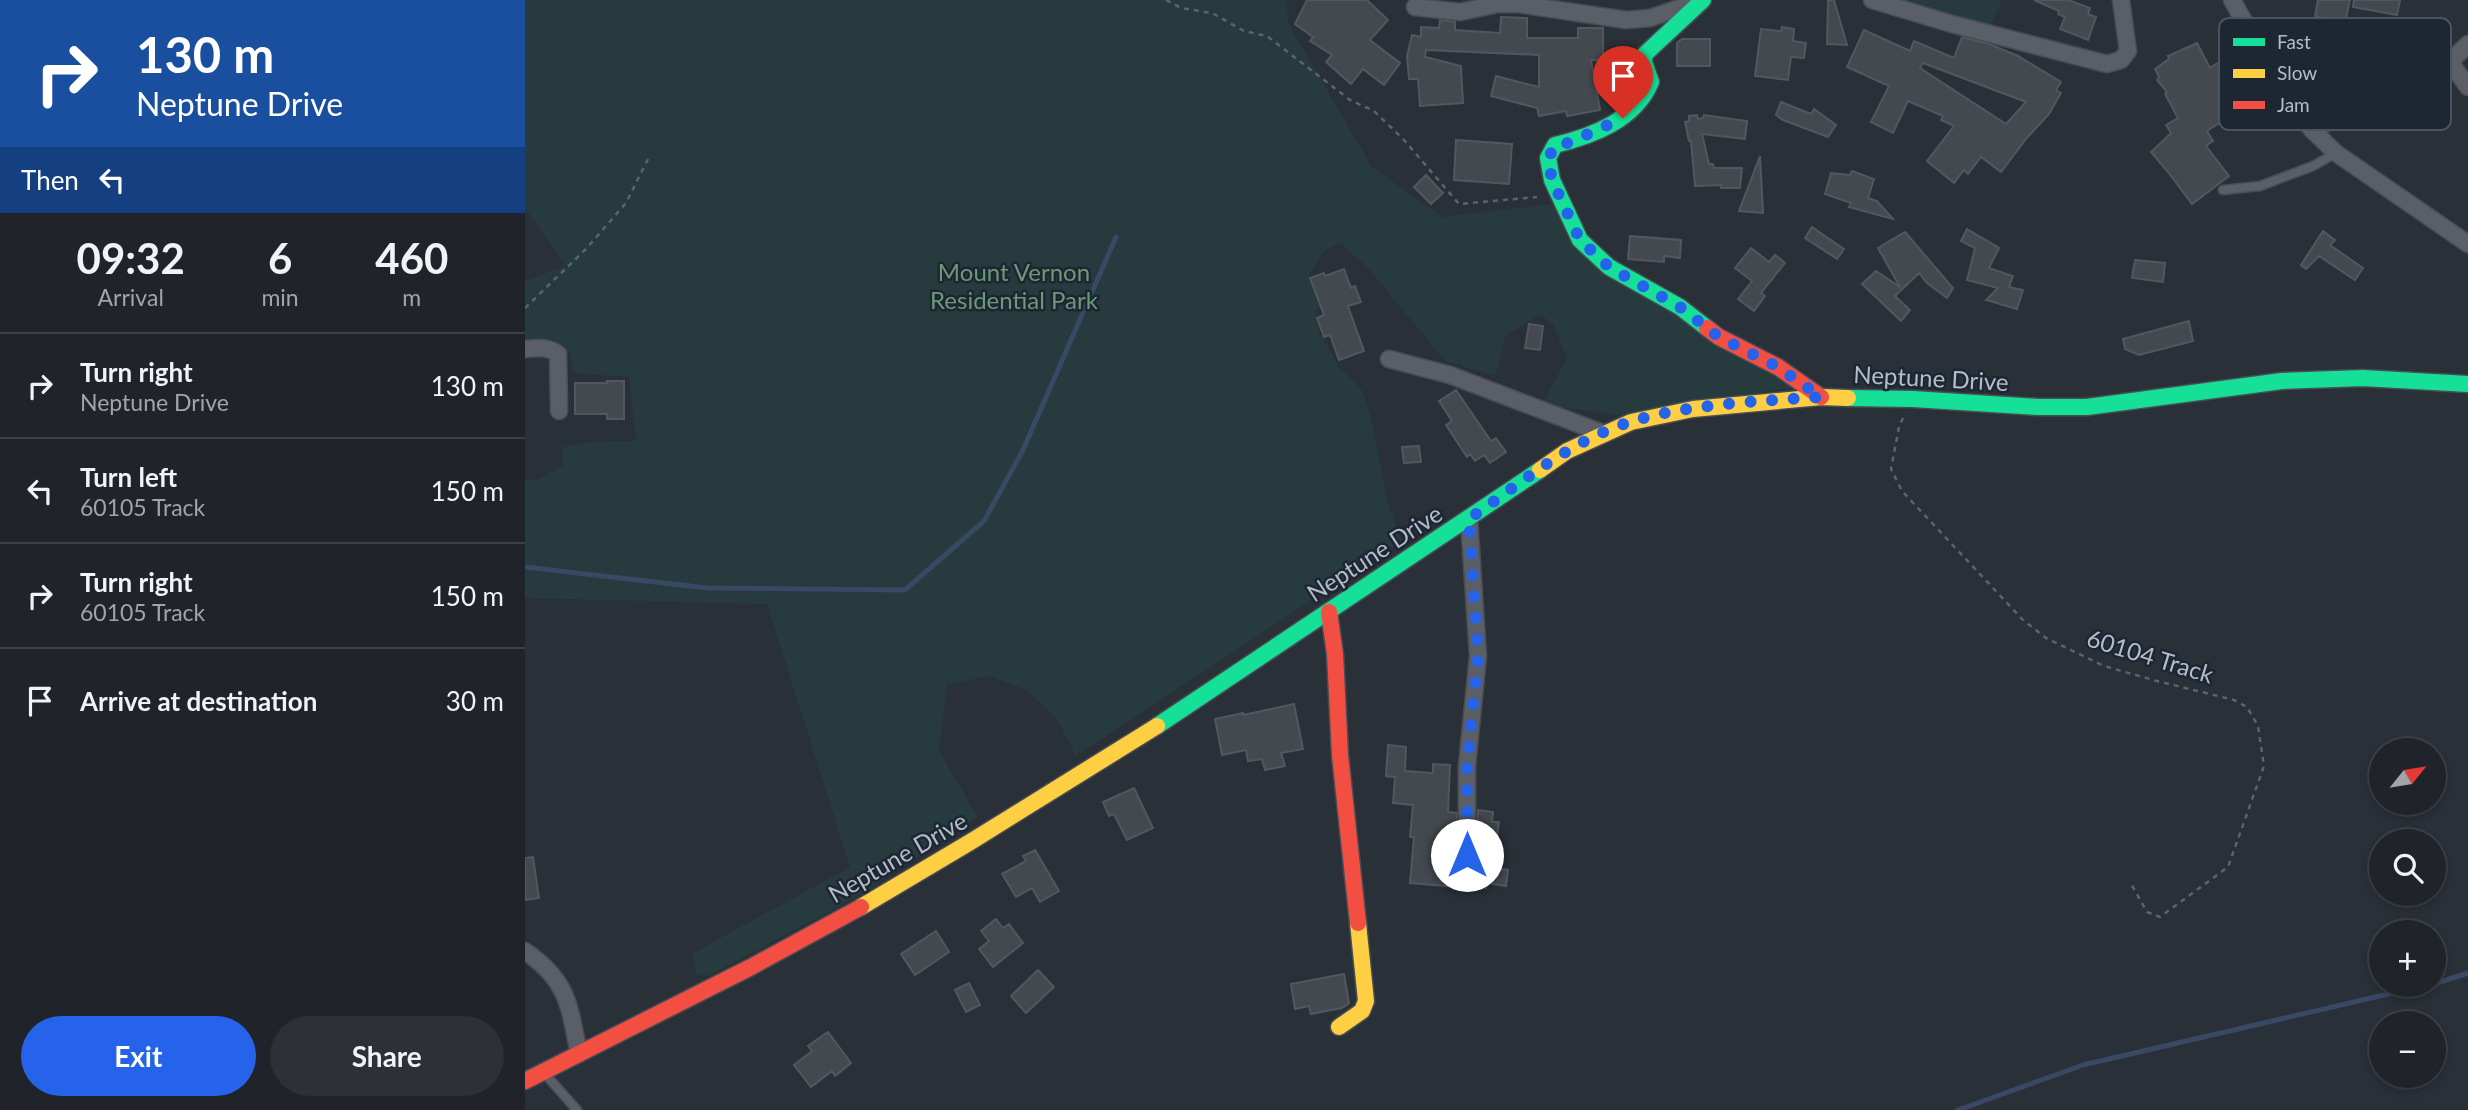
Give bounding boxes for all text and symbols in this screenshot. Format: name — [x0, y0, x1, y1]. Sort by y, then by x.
legend — [2219, 18, 2451, 130]
text: 130 m — [136, 25, 274, 83]
icon: right — [21, 28, 112, 119]
text: Fast — [2277, 30, 2311, 53]
pin — [1593, 46, 1653, 118]
icon: arrive — [1604, 57, 1642, 95]
text: Slow — [2277, 61, 2317, 84]
text: Neptune Drive — [136, 84, 343, 123]
text: Jam — [2277, 93, 2310, 116]
icon: left — [93, 161, 131, 199]
text: Then — [21, 164, 79, 196]
text: 09:32 — [77, 233, 185, 283]
text: 6 — [268, 233, 292, 283]
text: 460 — [375, 233, 448, 283]
park label: Mount Vernon Residential Park — [930, 257, 1099, 314]
text: Arrival — [98, 283, 164, 311]
text: min — [261, 283, 299, 311]
text: m — [402, 283, 421, 311]
text: Turn right — [80, 356, 193, 388]
street label: Neptune Drive — [1853, 359, 2009, 396]
icon: right — [21, 367, 59, 405]
text: 130 m — [431, 370, 504, 402]
text: Neptune Drive — [80, 388, 229, 416]
text: Turn left — [80, 461, 177, 493]
icon: left — [21, 472, 59, 510]
text: 150 m — [431, 475, 504, 507]
text: 60105 Track — [80, 493, 205, 521]
street label: Neptune Drive — [1301, 498, 1447, 607]
text: Turn right — [80, 566, 193, 598]
icon: right — [21, 577, 59, 615]
text: 150 m — [431, 580, 504, 612]
text: 60105 Track — [80, 598, 205, 626]
street label: 60104 Track — [2084, 623, 2218, 689]
icon: arrive — [21, 682, 59, 720]
text: Arrive at destination — [80, 685, 317, 717]
text: 30 m — [446, 685, 504, 717]
north arrow — [2369, 738, 2447, 816]
map controls — [2369, 738, 2446, 1088]
street label: Neptune Drive — [823, 805, 972, 908]
position arrow — [1430, 818, 1504, 892]
button: search — [2369, 829, 2446, 906]
button: + — [2369, 920, 2446, 997]
button: − — [2369, 1011, 2446, 1088]
button: Exit — [21, 1016, 256, 1096]
button: Share — [270, 1016, 504, 1096]

